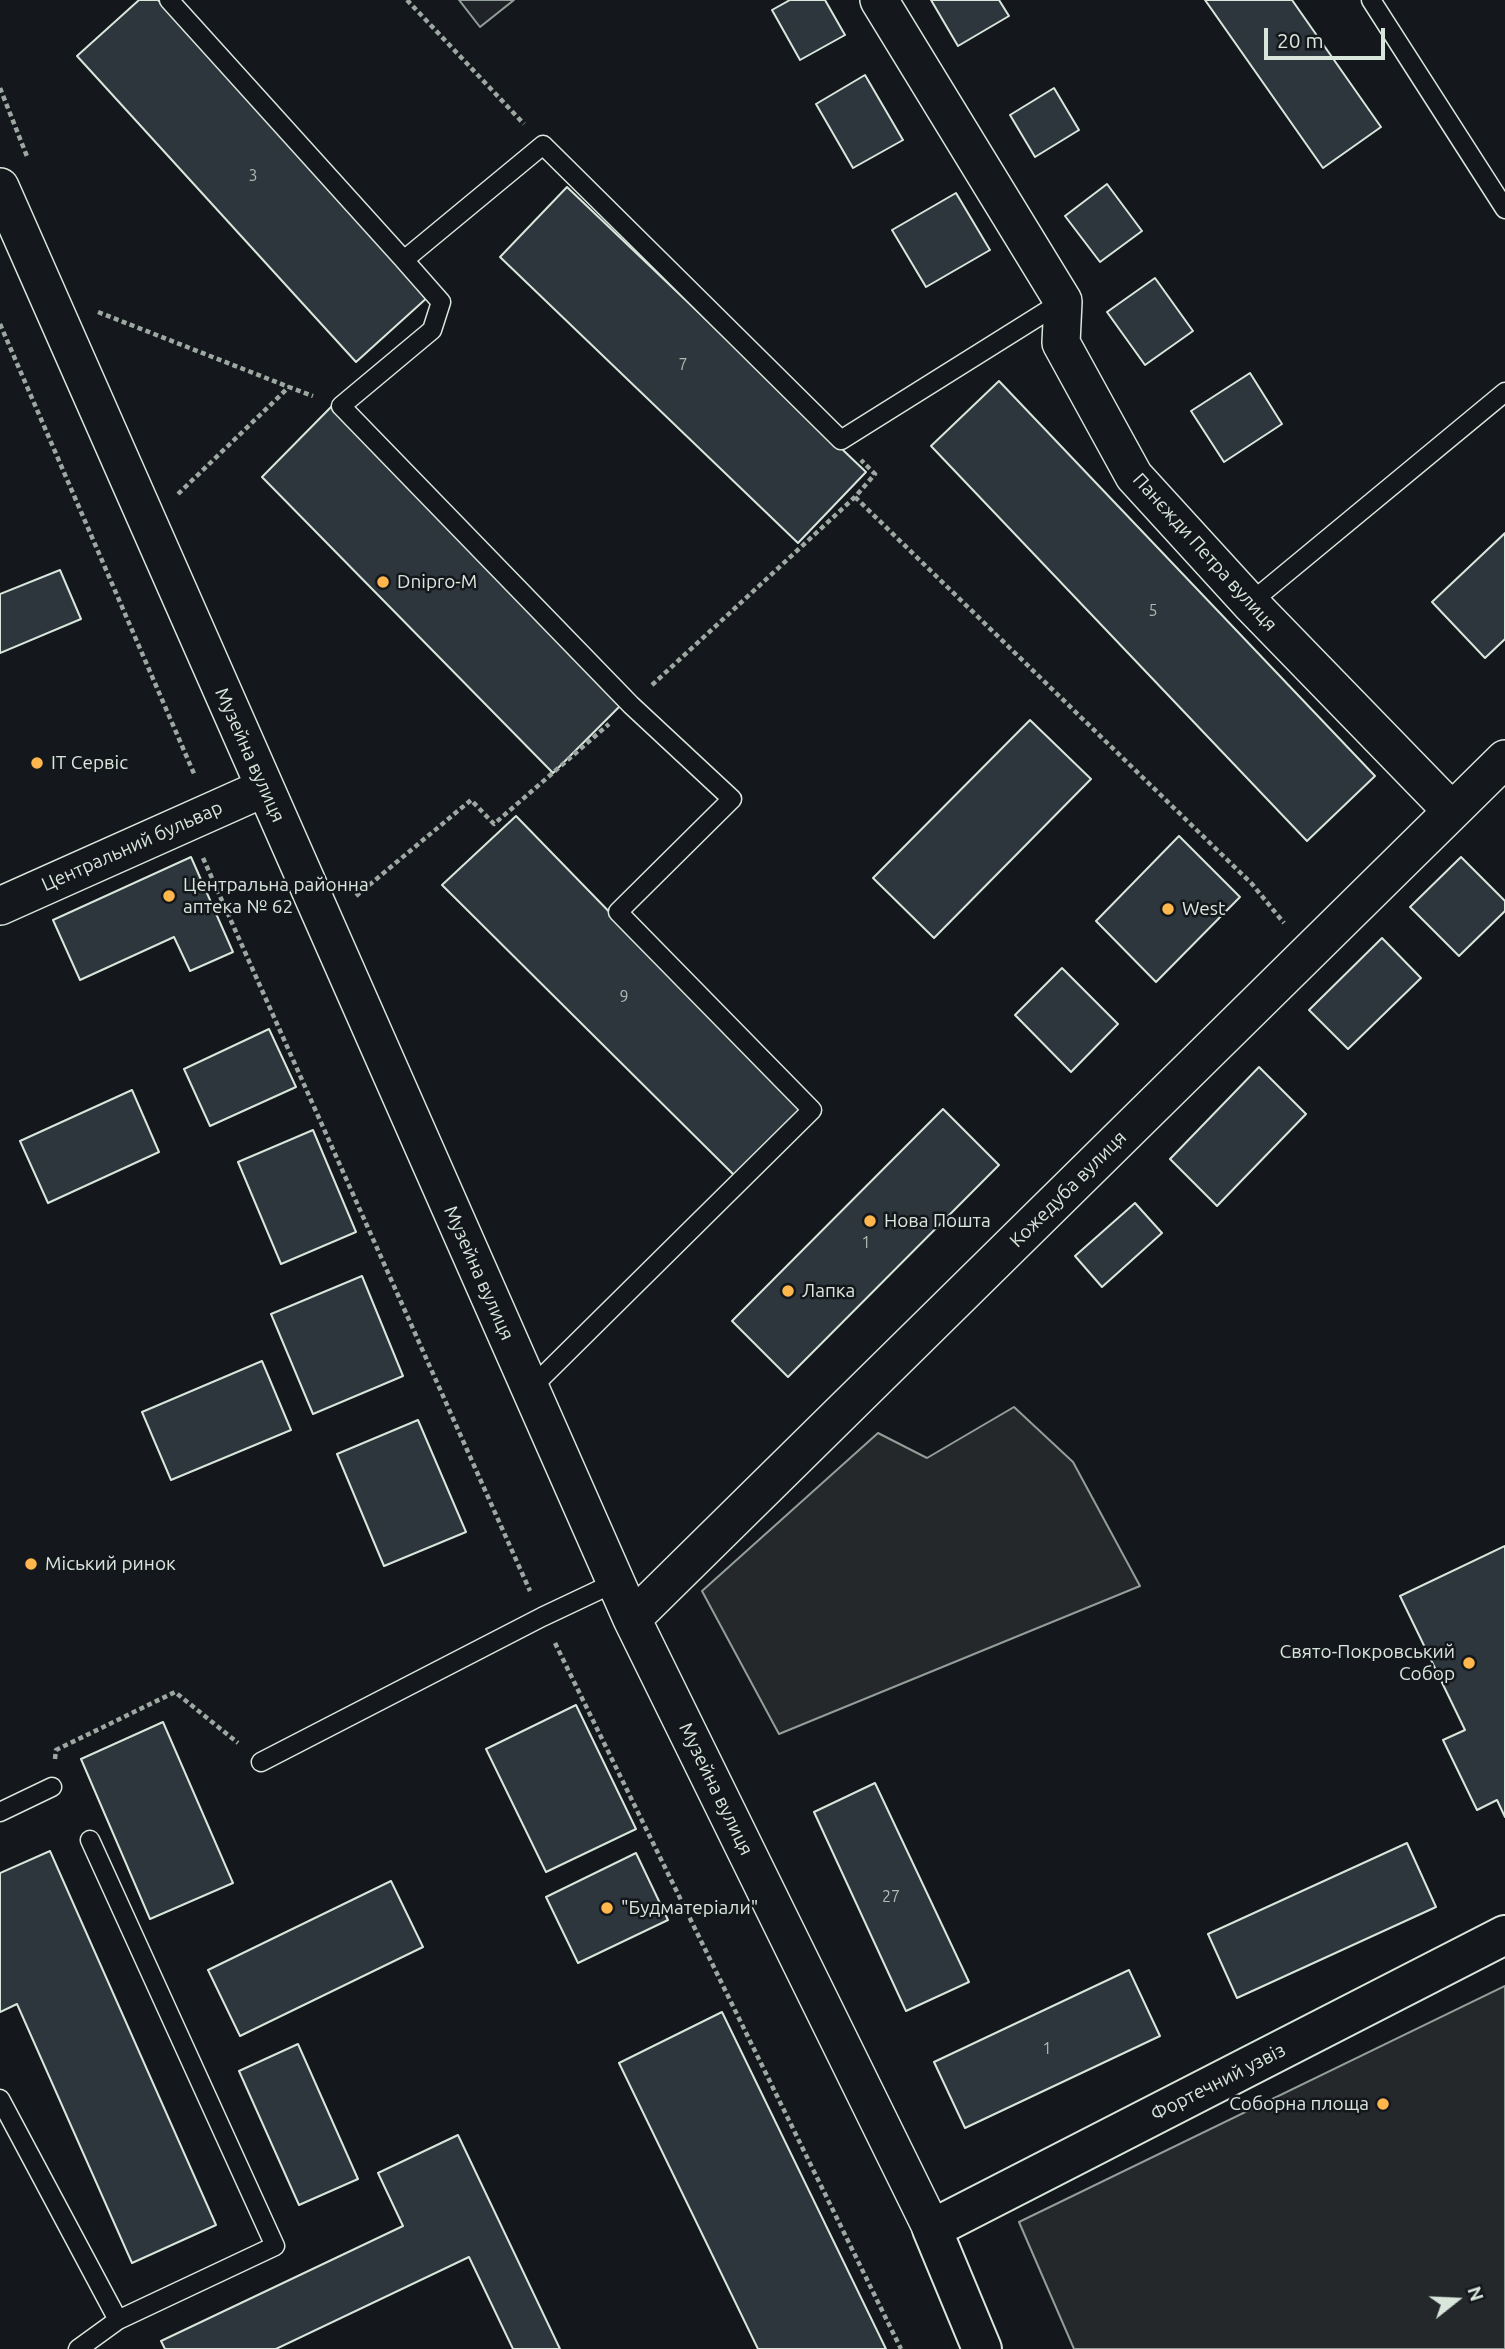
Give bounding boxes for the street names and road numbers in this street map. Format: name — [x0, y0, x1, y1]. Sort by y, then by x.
street label: Панєжди Петра вулиця — [1128, 468, 1282, 636]
street label: Музейна вулиця — [210, 684, 290, 826]
street label: Центральний бульвар — [38, 796, 226, 896]
street label: Кожедуба вулиця — [1005, 1126, 1131, 1252]
street label: Музейна вулиця — [439, 1202, 519, 1344]
street label: Музейна вулиця — [674, 1719, 758, 1859]
street label: Фортечний узвіз — [1147, 2038, 1289, 2126]

